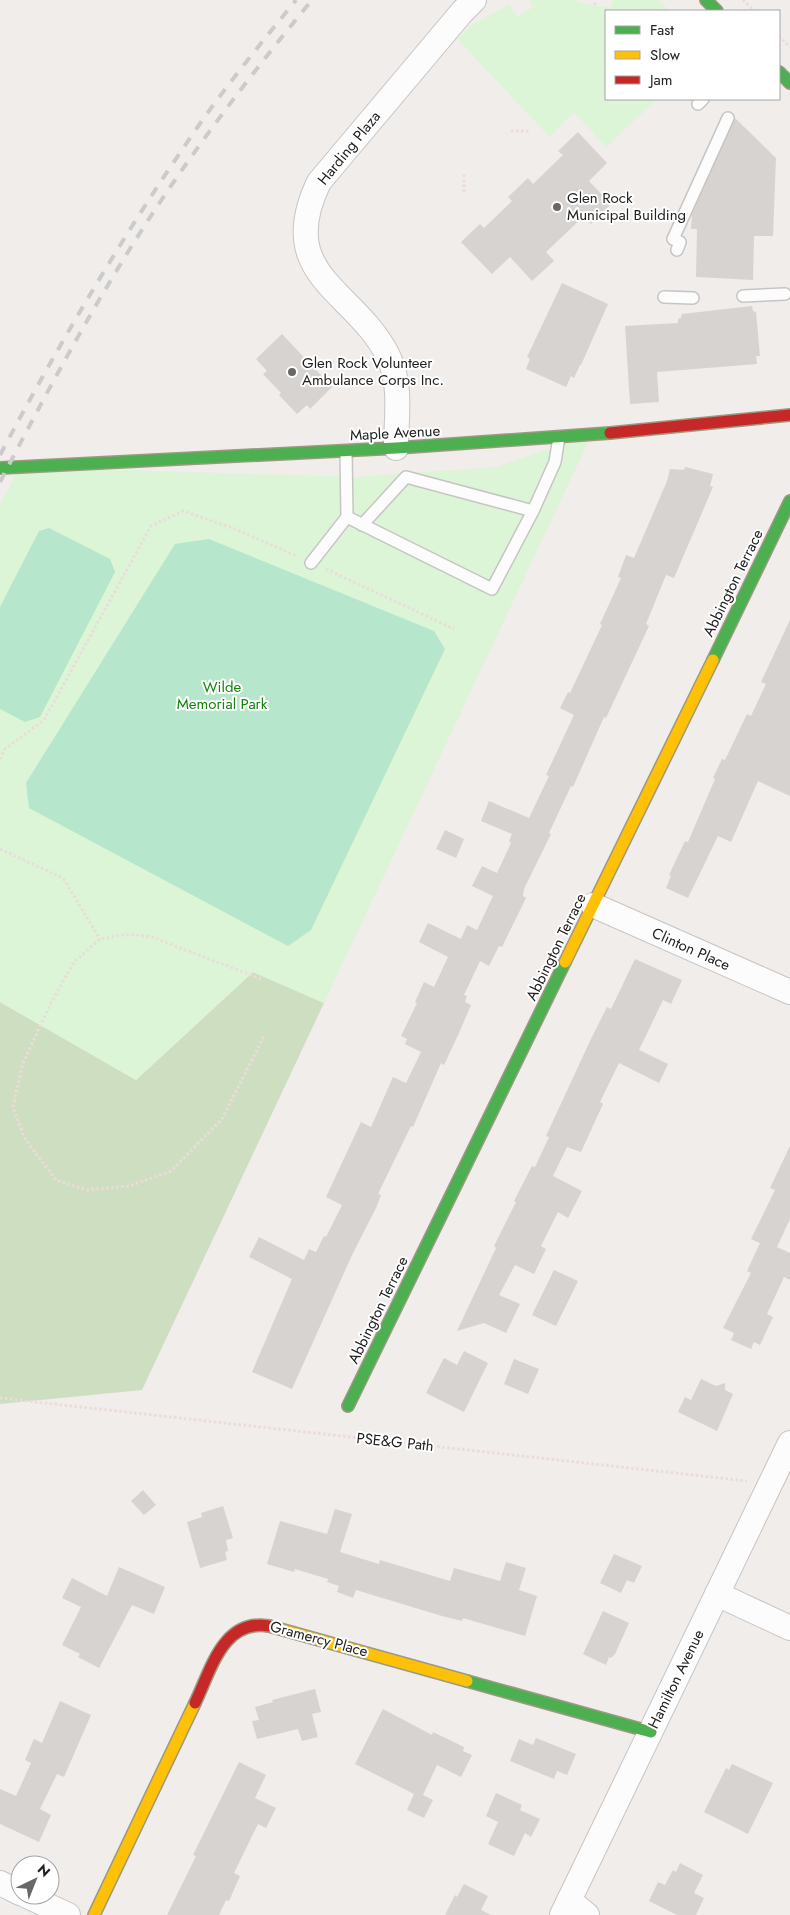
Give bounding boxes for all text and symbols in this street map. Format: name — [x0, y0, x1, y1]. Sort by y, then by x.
legend — [605, 10, 780, 100]
text: Fast — [650, 19, 674, 41]
text: Slow — [650, 44, 681, 66]
text: Jam — [648, 69, 673, 91]
street label: Harding Plaza — [312, 106, 386, 190]
place label: Glen Rock Municipal Building — [567, 187, 686, 226]
marker: Glen Rock Municipal Building — [551, 201, 563, 213]
place label: Glen Rock Volunteer Ambulance Corps Inc. — [302, 352, 444, 391]
marker: Glen Rock Volunteer Ambulance Corps Inc. — [286, 366, 298, 378]
street label: Maple Avenue — [349, 420, 441, 446]
street label: Abbington Terrace — [697, 525, 769, 640]
park label: Wilde Memorial Park — [177, 676, 268, 715]
street label: Abbington Terrace — [520, 889, 592, 1004]
street label: Clinton Place — [648, 922, 734, 976]
street label: Abbington Terrace — [342, 1252, 414, 1367]
street label: PSE&G Path — [355, 1427, 435, 1457]
street label: Gramercy Place — [268, 1615, 371, 1663]
street label: Hamilton Avenue — [642, 1625, 710, 1732]
north arrow — [10, 1855, 60, 1905]
text: N — [33, 1859, 55, 1882]

